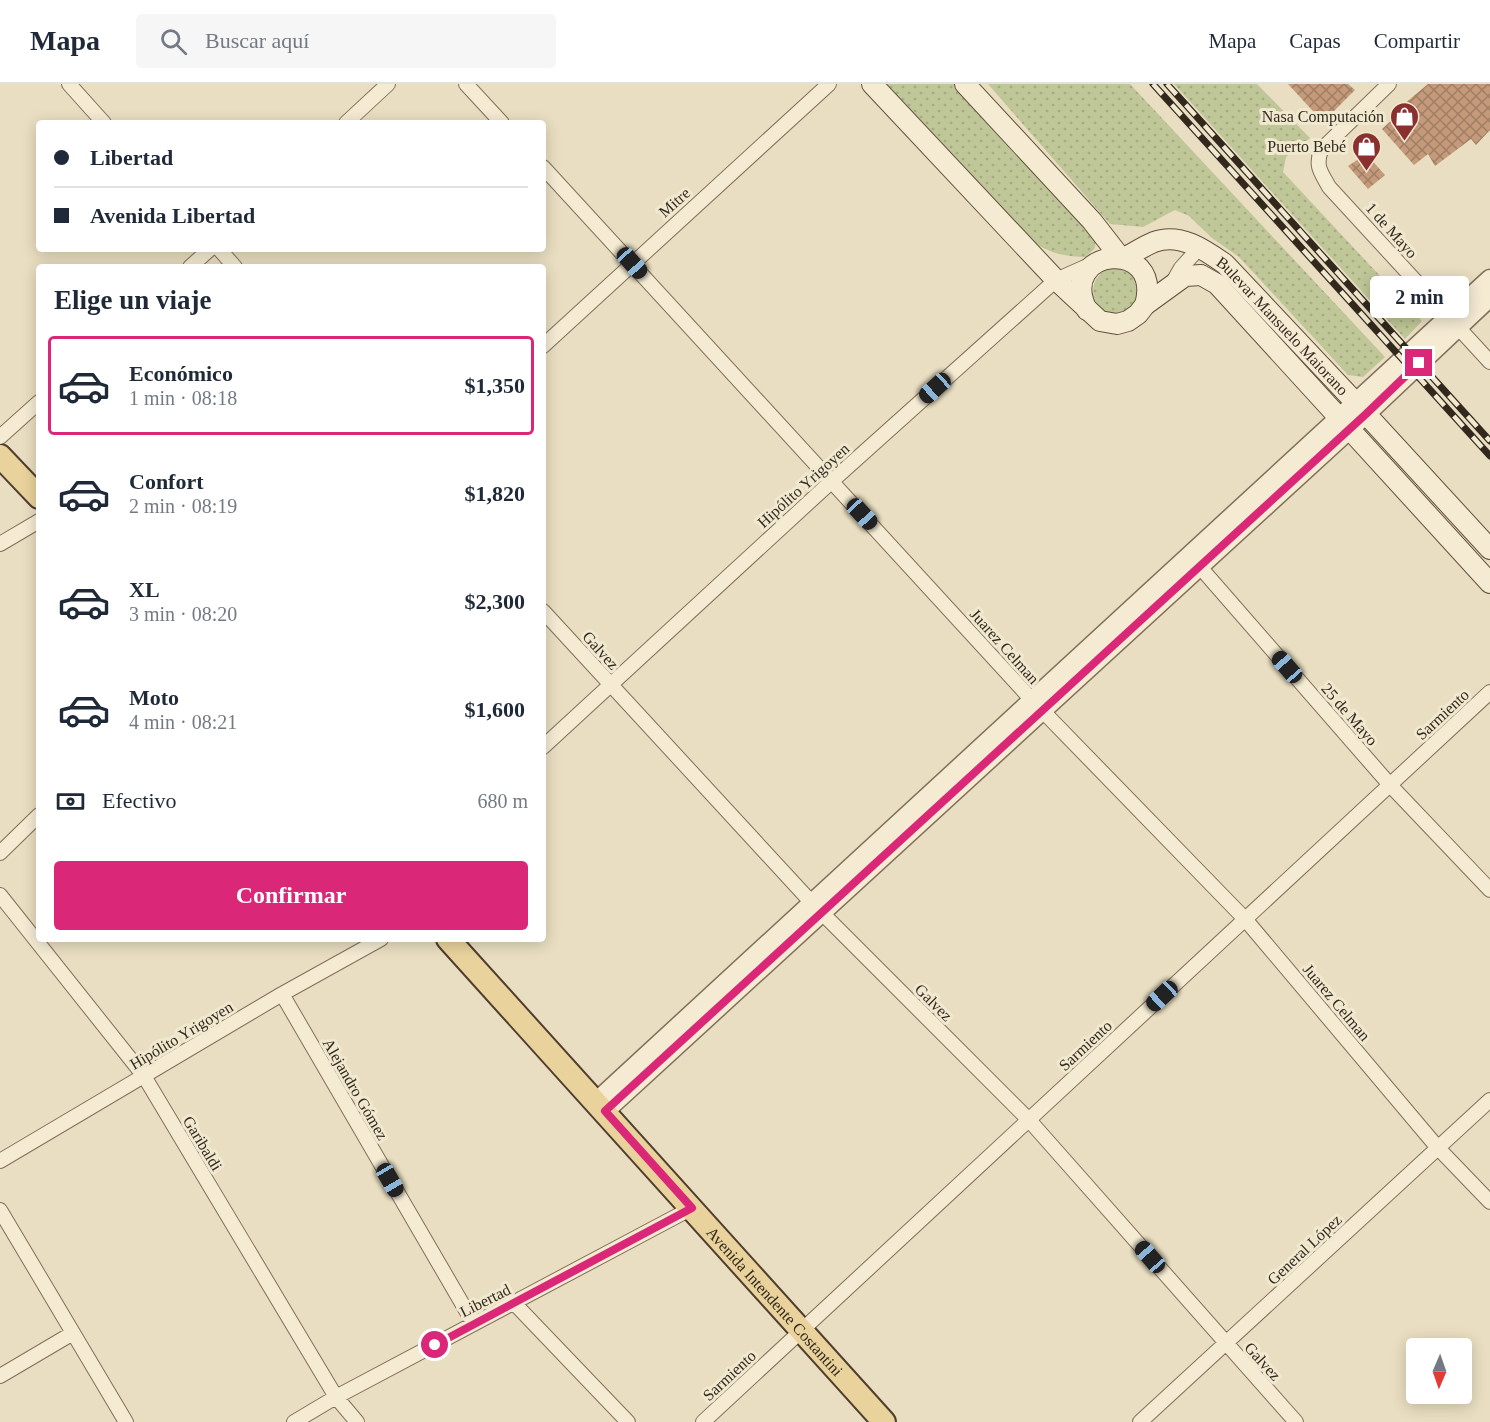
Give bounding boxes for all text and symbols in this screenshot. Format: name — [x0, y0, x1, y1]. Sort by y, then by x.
search box — [136, 14, 556, 68]
text: Mapa — [30, 25, 100, 56]
icon: search — [157, 25, 190, 58]
text: Buscar aquí — [205, 28, 309, 53]
text: Mapa — [1209, 29, 1256, 53]
text: Capas — [1289, 29, 1341, 53]
text: Compartir — [1374, 29, 1460, 53]
shop icon: Nasa Computación — [1389, 100, 1421, 142]
place label: Nasa Computación — [1262, 108, 1384, 126]
shop icon: Puerto Bebé — [1351, 130, 1383, 172]
place label: Puerto Bebé — [1267, 138, 1346, 155]
text: Libertad — [90, 145, 173, 170]
street label: Mitre — [655, 184, 693, 221]
street label: 1 de Mayo — [1362, 199, 1421, 262]
text: Avenida Libertad — [90, 203, 255, 228]
car — [613, 244, 651, 282]
street label: Bulevar Mansuelo Maiorano — [1214, 253, 1352, 399]
callout: 2 min — [1370, 276, 1468, 318]
text: Elige un viaje — [54, 285, 212, 315]
text: 2 min — [1395, 286, 1444, 308]
route end — [1405, 349, 1432, 376]
icon: car — [57, 359, 111, 413]
text: Económico — [129, 361, 233, 386]
car — [916, 369, 954, 407]
text: $1,350 — [465, 373, 525, 398]
text: 1 min · 08:18 — [129, 387, 237, 409]
street label: Hipólito Yrigoyen — [754, 440, 853, 532]
icon: car — [57, 467, 111, 521]
text: Confort — [129, 469, 204, 494]
text: $1,820 — [465, 481, 525, 506]
text: 2 min · 08:19 — [129, 495, 237, 517]
car — [843, 495, 881, 533]
icon: car — [57, 575, 111, 629]
text: XL — [129, 577, 160, 602]
text: $2,300 — [465, 589, 525, 614]
text: 3 min · 08:20 — [129, 603, 237, 625]
street label: Juarez Celman — [967, 605, 1043, 687]
street label: Galvez — [579, 628, 622, 673]
car — [1268, 648, 1306, 686]
street label: 25 de Mayo — [1317, 680, 1381, 749]
icon: car — [57, 683, 111, 737]
text: Moto — [129, 685, 179, 710]
street label: Sarmiento — [1412, 686, 1472, 743]
text: $1,600 — [465, 697, 525, 722]
text: 4 min · 08:21 — [129, 711, 237, 733]
icon: cash — [54, 785, 87, 818]
text: Efectivo — [102, 788, 177, 813]
text: 680 m — [477, 790, 528, 812]
button: Confirmar — [54, 861, 528, 930]
street label: Juarez Celman — [1300, 961, 1374, 1044]
car — [1143, 977, 1181, 1015]
street label: Galvez — [912, 980, 956, 1024]
street label: Hipólito Yrigoyen — [127, 998, 236, 1074]
street label: Sarmiento — [1055, 1017, 1115, 1074]
street label: Alejandro Gómez — [319, 1036, 391, 1143]
street label: Garibaldi — [180, 1113, 226, 1174]
car — [373, 1160, 407, 1200]
street label: General López — [1264, 1211, 1345, 1289]
street label: Avenida Intendente Costantini — [703, 1224, 846, 1380]
car — [1131, 1238, 1169, 1276]
street label: Libertad — [457, 1281, 513, 1320]
route start — [421, 1331, 448, 1358]
north arrow — [1406, 1338, 1472, 1404]
map controls — [1406, 1338, 1472, 1404]
street label: Galvez — [1241, 1339, 1284, 1384]
street label: Sarmiento — [699, 1347, 759, 1404]

